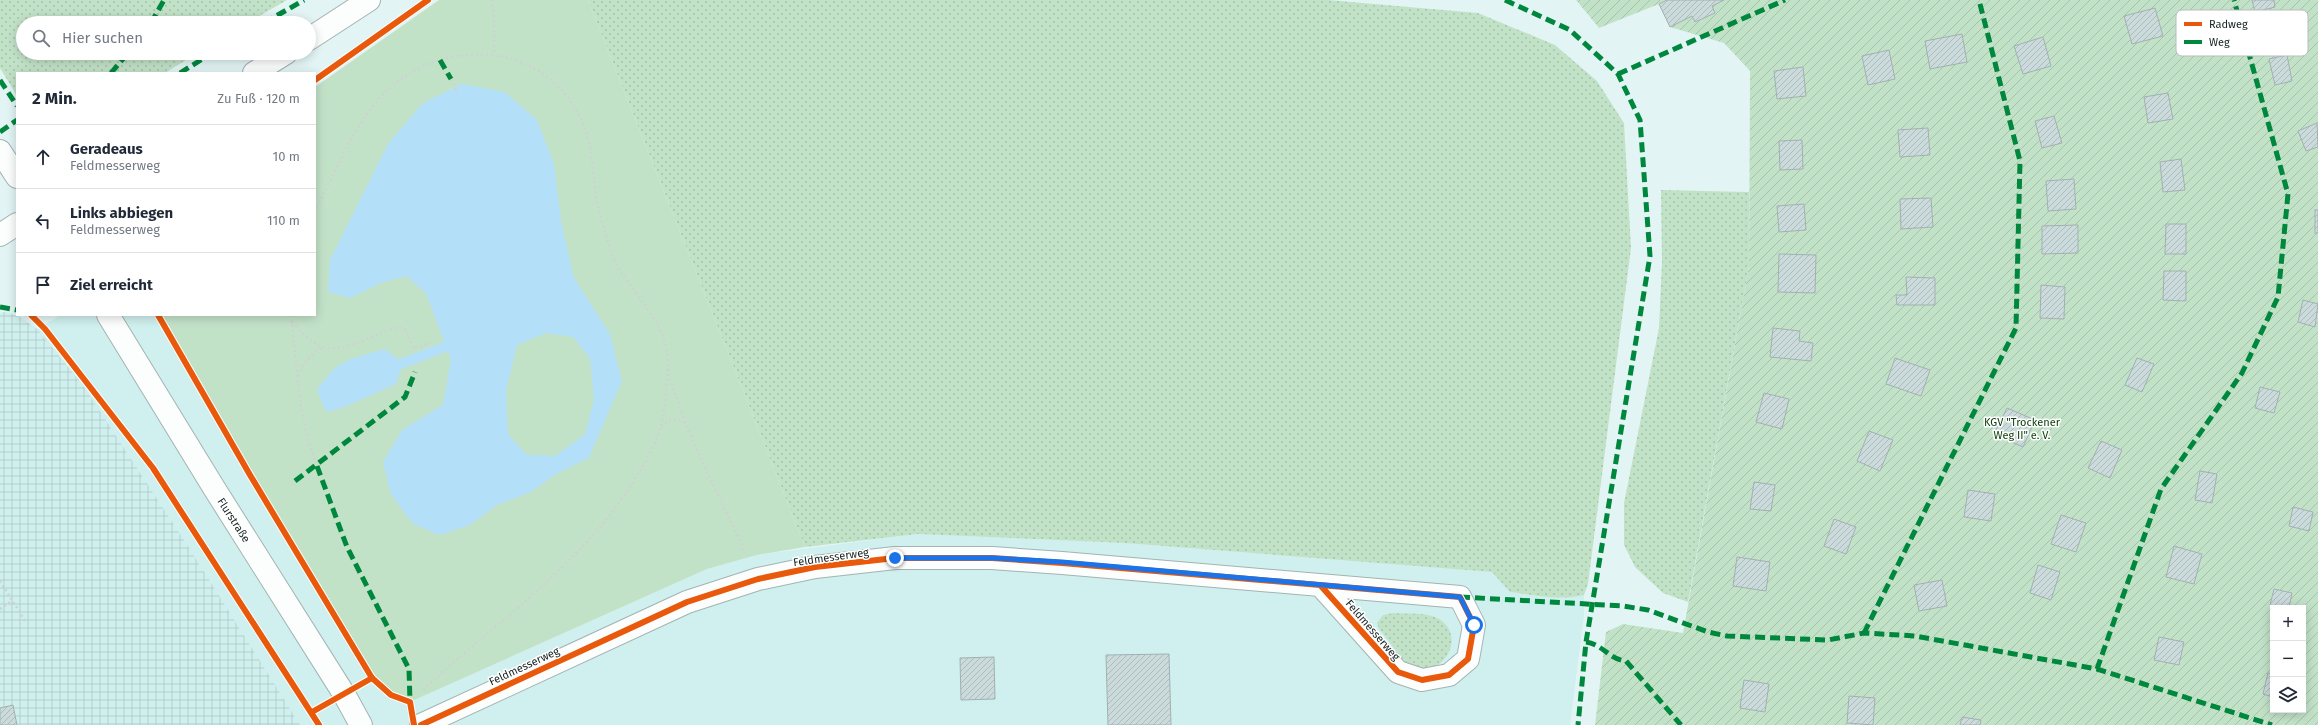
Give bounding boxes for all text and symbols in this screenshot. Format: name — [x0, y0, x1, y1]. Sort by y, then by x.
legend — [2176, 10, 2308, 56]
search box — [16, 16, 316, 60]
text: Radweg — [2209, 18, 2248, 31]
icon: search — [30, 27, 52, 49]
text: Hier suchen — [62, 29, 143, 47]
text: Weg — [2209, 36, 2230, 49]
text: 2 Min. — [32, 88, 77, 109]
text: Zu Fuß · 120 m — [217, 91, 300, 106]
text: Geradeaus — [70, 140, 143, 158]
icon: ahead — [32, 146, 54, 168]
text: 10 m — [273, 149, 300, 164]
text: Feldmesserweg — [70, 158, 160, 173]
text: Links abbiegen — [70, 204, 173, 222]
icon: left — [32, 210, 54, 232]
text: 110 m — [267, 213, 300, 228]
text: Feldmesserweg — [70, 222, 160, 237]
icon: arrive — [32, 274, 54, 296]
text: Ziel erreicht — [70, 276, 153, 294]
park label: KGV "Trockener Weg II" e. V. — [1984, 416, 2061, 442]
street label: Flurstraße — [214, 496, 253, 545]
street label: Feldmesserweg — [792, 546, 870, 569]
route end — [886, 549, 904, 567]
street label: Feldmesserweg — [1343, 597, 1403, 664]
map controls — [2270, 605, 2306, 713]
button: + — [2270, 605, 2306, 641]
route start — [1465, 616, 1483, 634]
button: − — [2270, 641, 2306, 677]
street label: Feldmesserweg — [487, 644, 562, 688]
button: layers — [2270, 677, 2306, 713]

